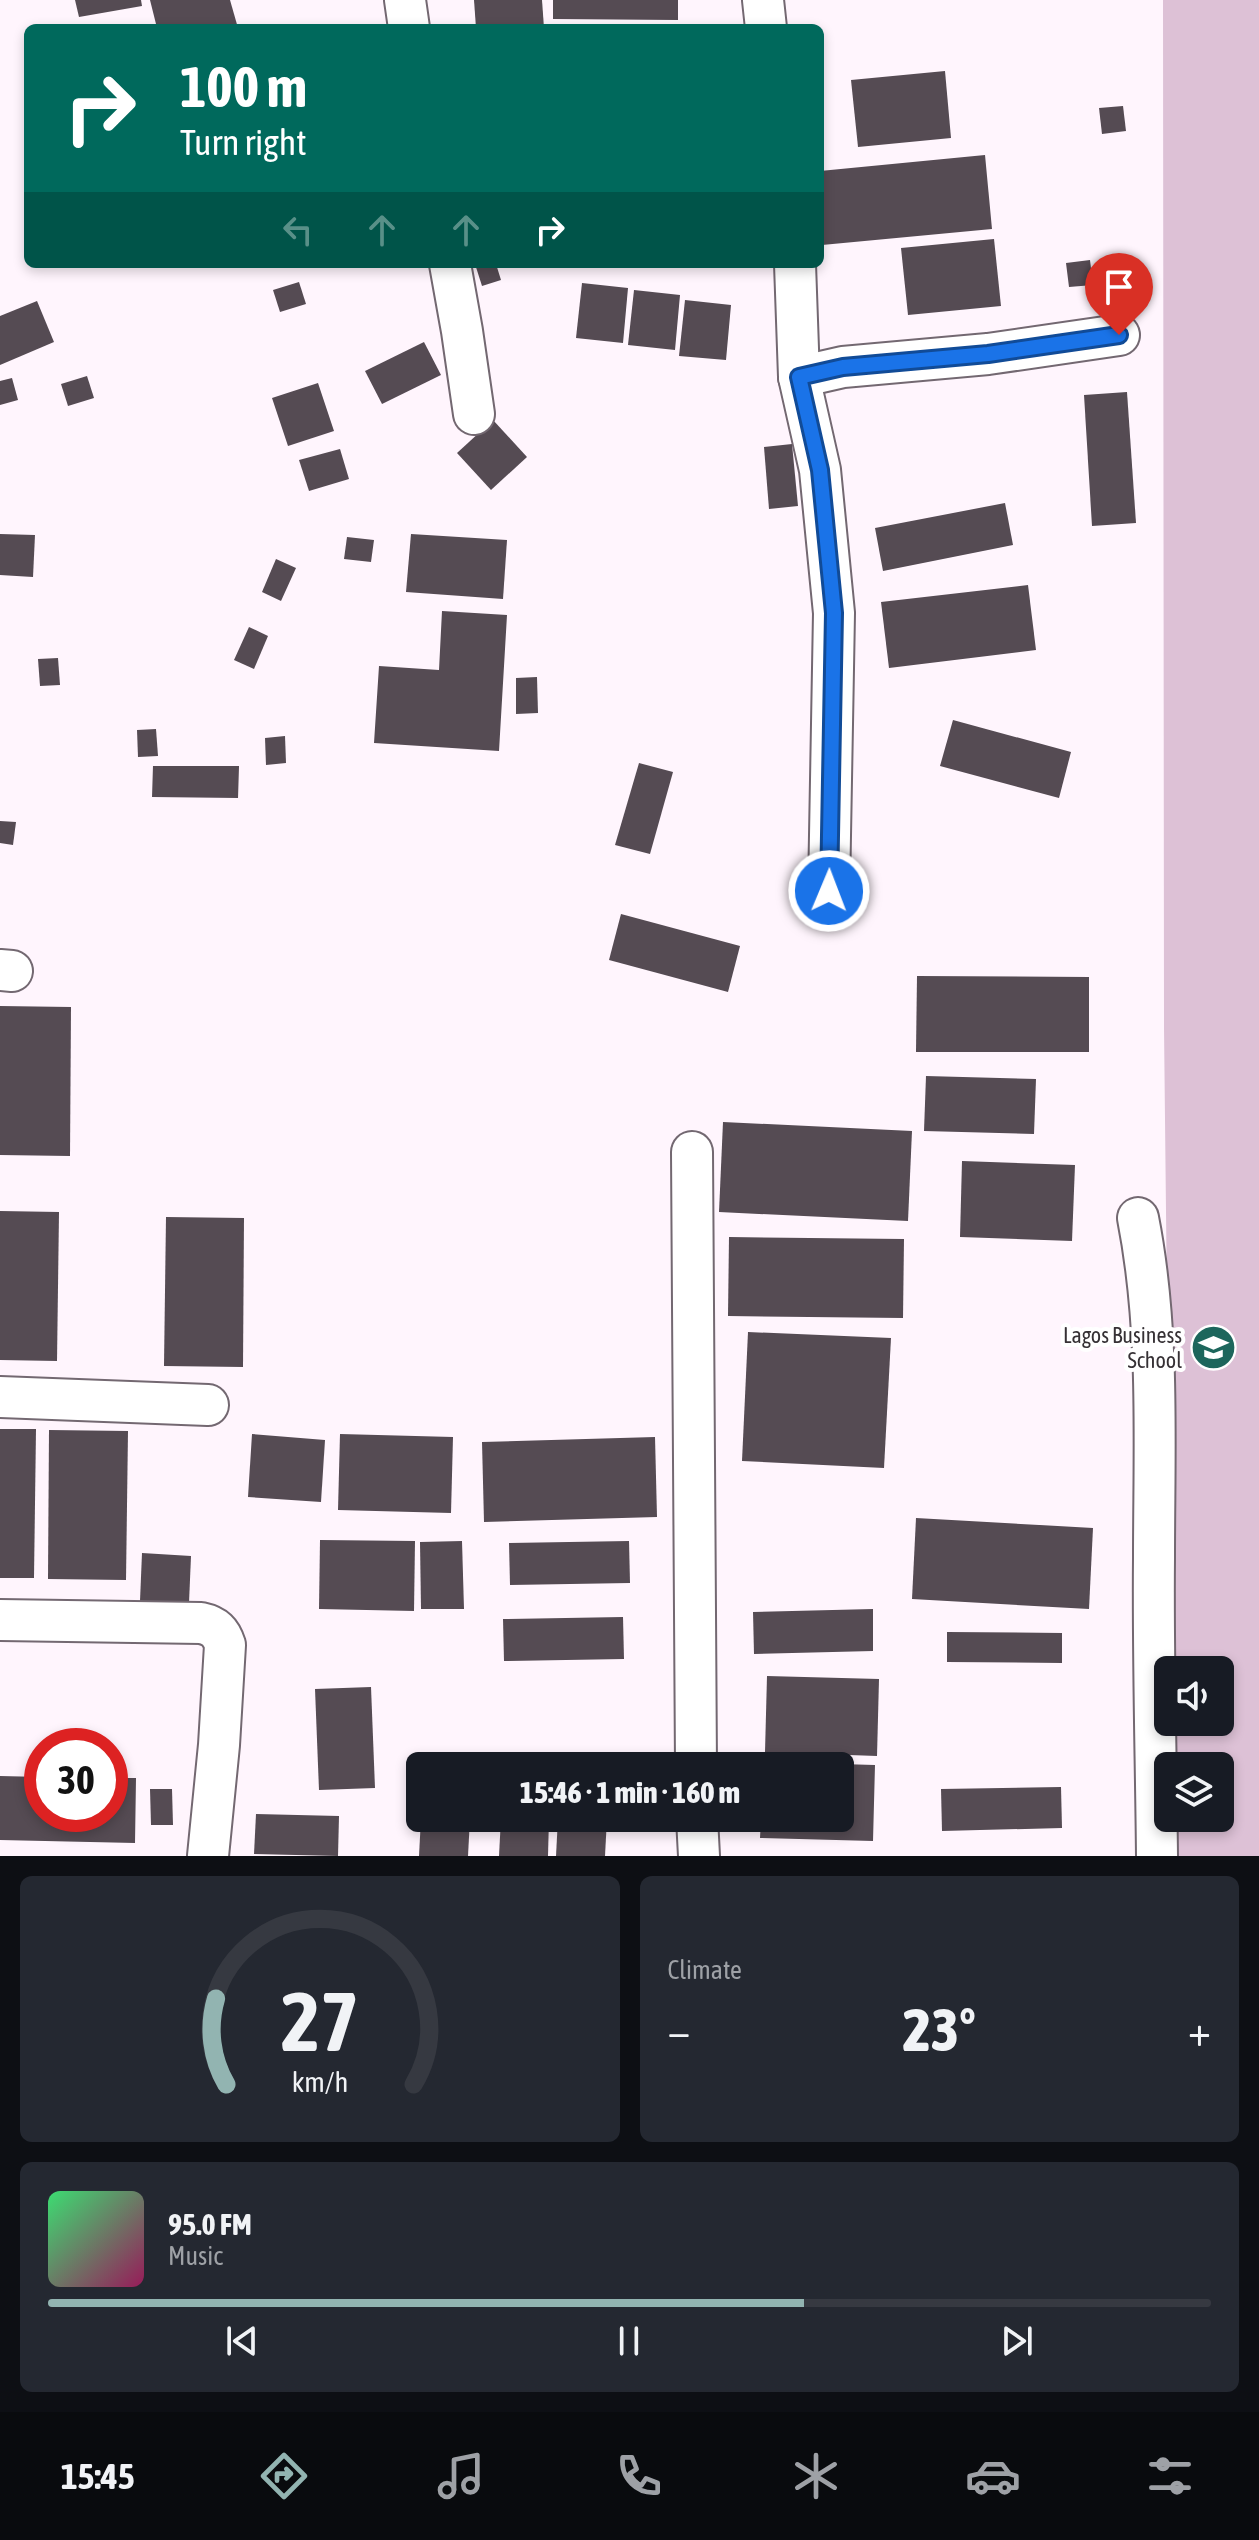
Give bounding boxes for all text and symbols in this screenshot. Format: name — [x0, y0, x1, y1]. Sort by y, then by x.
text: 100 m — [180, 55, 307, 119]
icon: right — [48, 56, 152, 160]
text: Turn right — [180, 121, 307, 163]
icon: left — [276, 208, 320, 252]
icon: ahead — [360, 208, 404, 252]
icon: ahead — [444, 208, 488, 252]
icon: right — [528, 208, 572, 252]
pin — [1085, 253, 1153, 335]
icon: arrive — [1097, 265, 1141, 309]
position arrow — [787, 849, 871, 933]
place label: Lagos Business School — [1063, 1322, 1182, 1373]
school or university icon: Lagos Business School — [1189, 1324, 1237, 1372]
map controls — [1154, 1656, 1234, 1832]
button: sound — [1154, 1656, 1234, 1736]
speed limit sign: 30 — [24, 1728, 128, 1832]
button: layers — [1154, 1752, 1234, 1832]
text: 15:46 · 1 min · 160 m — [520, 1775, 740, 1809]
text: Climate — [668, 1955, 742, 1985]
text: 27 — [281, 1973, 359, 2069]
text: 23° — [903, 1995, 976, 2064]
text: − — [668, 2005, 690, 2055]
text: + — [1188, 2005, 1211, 2055]
text: km/h — [291, 2065, 348, 2098]
text: 95.0 FM — [168, 2207, 252, 2241]
text: Music — [168, 2241, 223, 2271]
icon: previous — [220, 2319, 264, 2363]
icon: pause — [607, 2319, 651, 2363]
icon: next — [995, 2319, 1039, 2363]
icon: directions — [256, 2448, 312, 2504]
icon: music — [433, 2448, 489, 2504]
icon: phone — [611, 2448, 667, 2504]
icon: climate — [788, 2448, 844, 2504]
icon: car — [965, 2448, 1021, 2504]
icon: filters — [1142, 2448, 1198, 2504]
text: 15:45 — [61, 2455, 135, 2497]

